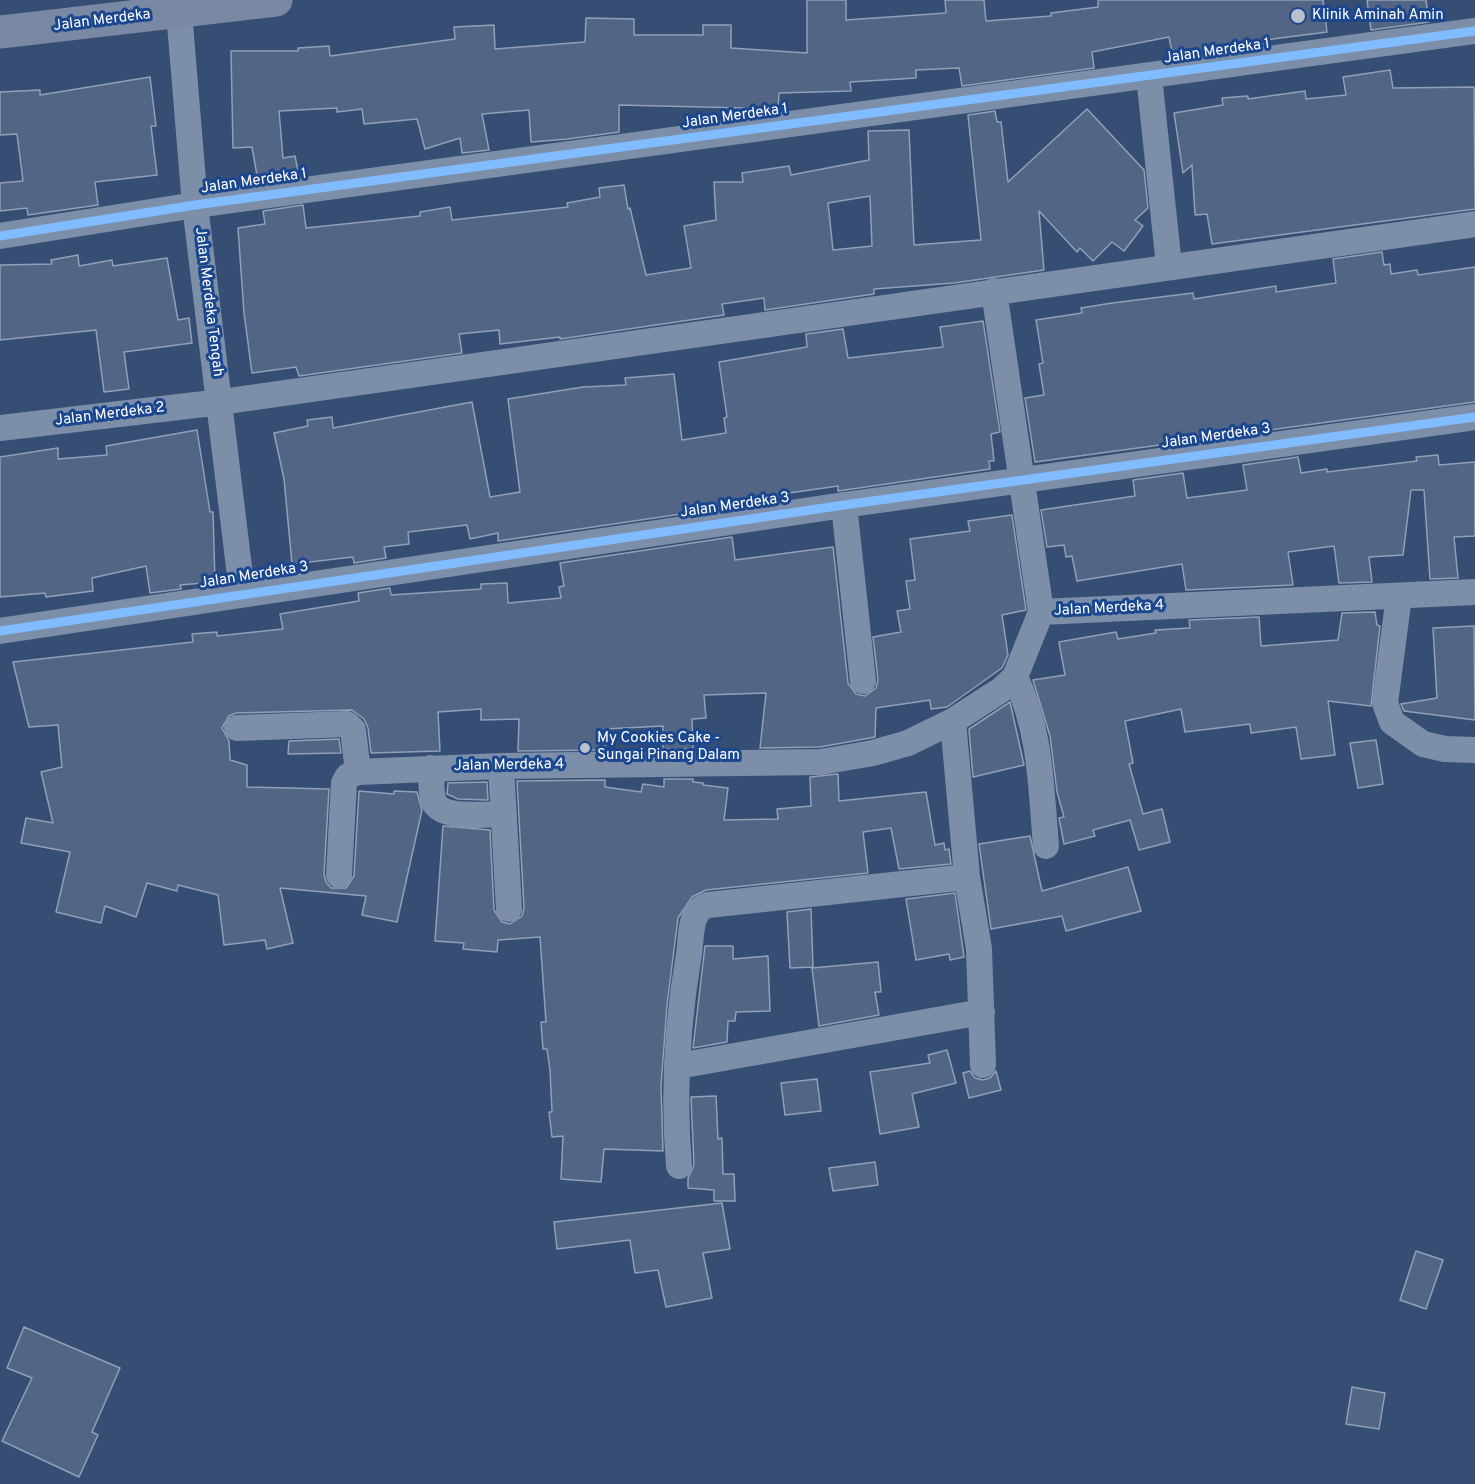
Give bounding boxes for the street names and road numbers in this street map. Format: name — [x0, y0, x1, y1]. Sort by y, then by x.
street label: Jalan Merdeka — [52, 6, 152, 36]
street label: Jalan Merdeka 1 — [1163, 36, 1271, 68]
street label: Jalan Merdeka 1 — [681, 101, 789, 133]
street label: Jalan Merdeka 1 — [200, 166, 308, 198]
street label: Jalan Merdeka Tengah — [190, 226, 226, 378]
street label: Jalan Merdeka 2 — [54, 399, 166, 431]
street label: Jalan Merdeka 3 — [1160, 420, 1272, 454]
street label: Jalan Merdeka 3 — [679, 489, 791, 523]
street label: Jalan Merdeka 3 — [198, 558, 310, 594]
street label: Jalan Merdeka 4 — [1053, 597, 1165, 621]
street label: Jalan Merdeka 4 — [454, 756, 564, 776]

